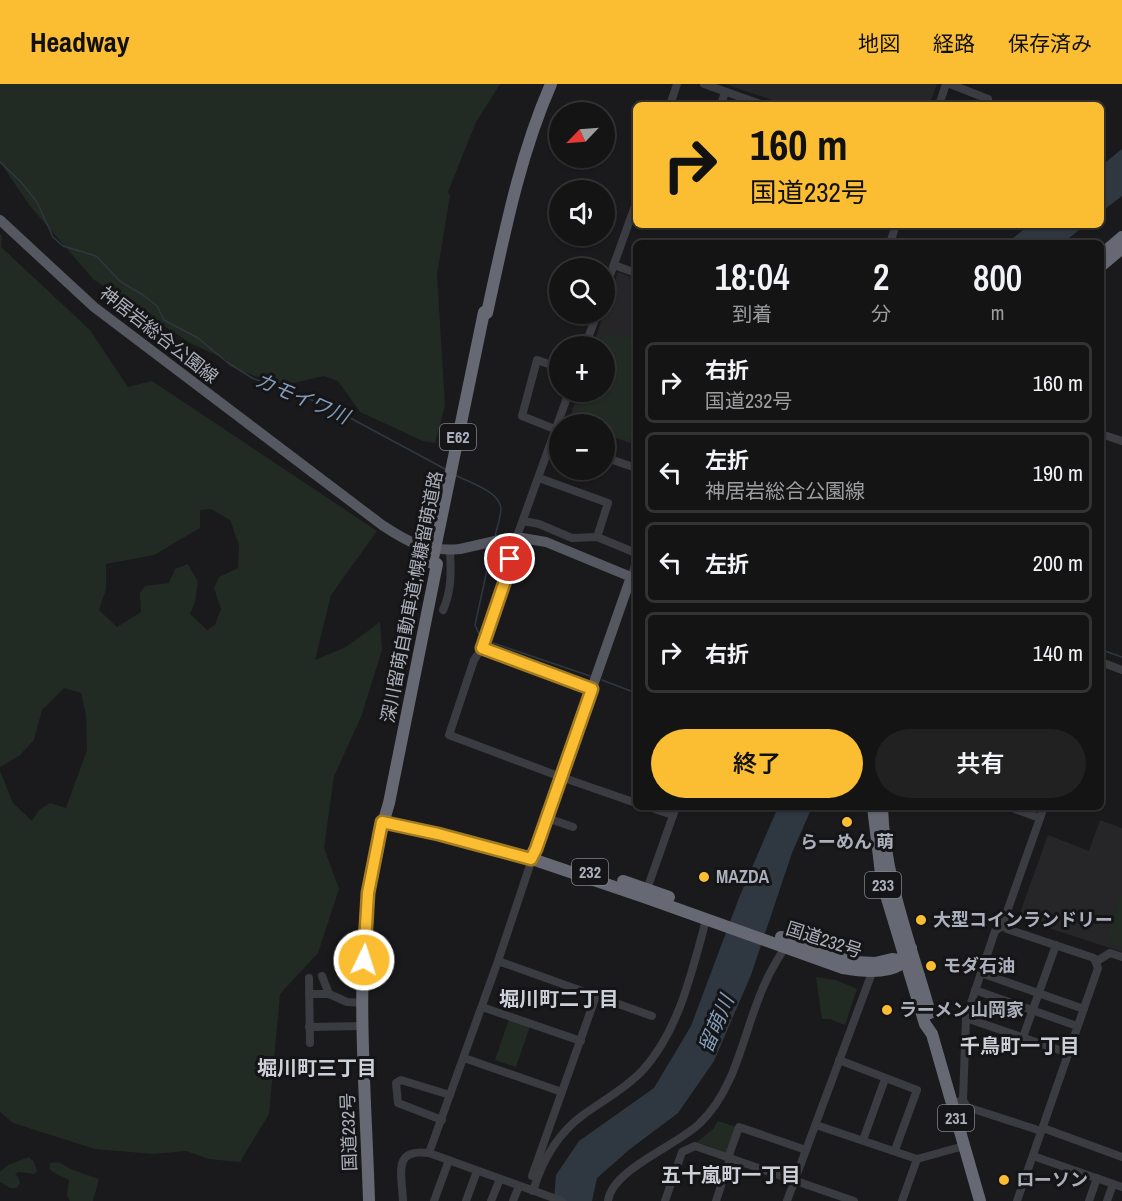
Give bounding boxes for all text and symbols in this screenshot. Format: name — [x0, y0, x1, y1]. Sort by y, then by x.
text: Headway — [30, 23, 130, 61]
text: 地図 — [858, 29, 900, 58]
text: 経路 — [933, 29, 975, 58]
text: 保存済み — [1008, 29, 1092, 58]
north arrow — [549, 102, 615, 168]
map controls — [549, 102, 615, 480]
text: 160 m — [750, 117, 848, 173]
icon: right — [651, 126, 729, 204]
text: 国道232号 — [750, 174, 868, 210]
button: sound — [549, 180, 615, 246]
text: 18:04 — [715, 253, 790, 301]
text: 2 — [873, 253, 890, 301]
text: 800 — [973, 254, 1022, 302]
button: search — [549, 258, 615, 324]
street label: 神居岩総合公園線 — [95, 280, 224, 389]
text: m — [991, 299, 1004, 326]
text: 到着 — [732, 300, 772, 327]
text: 分 — [871, 300, 891, 327]
button: + — [549, 336, 615, 402]
text: 右折 — [705, 355, 749, 385]
water label: カモイワ川 — [251, 366, 355, 430]
icon: right — [654, 366, 687, 399]
text: 160 m — [1033, 368, 1083, 398]
text: 国道232号 — [705, 387, 792, 414]
button: − — [549, 414, 615, 480]
road number: E62 — [440, 424, 476, 450]
text: 左折 — [705, 445, 749, 475]
icon: left — [654, 456, 687, 489]
text: 190 m — [1033, 458, 1083, 488]
street label: 深川留萌自動車道;幌糠留萌道路 — [375, 469, 448, 725]
text: 神居岩総合公園線 — [705, 477, 865, 504]
pin — [484, 533, 535, 584]
icon: arrive — [493, 542, 526, 575]
icon: left — [654, 546, 687, 579]
text: 200 m — [1033, 548, 1083, 578]
text: 左折 — [705, 549, 749, 579]
icon: right — [654, 636, 687, 669]
text: 140 m — [1033, 638, 1083, 668]
text: 右折 — [705, 639, 749, 669]
button: 終了 — [651, 729, 863, 798]
button: 共有 — [875, 729, 1086, 798]
marker: らーめん 萌 — [840, 815, 854, 829]
place label: らーめん 萌 — [800, 829, 894, 854]
road number: 232 — [572, 859, 608, 885]
place label: MAZDA — [716, 864, 770, 889]
marker: MAZDA — [697, 870, 711, 884]
road number: 233 — [865, 872, 901, 898]
place label: 大型コインランドリー — [933, 907, 1113, 932]
marker: 大型コインランドリー — [914, 913, 928, 927]
street label: 国道232号 — [783, 915, 865, 964]
position arrow — [332, 928, 396, 992]
place label: モダ石油 — [943, 953, 1015, 978]
marker: モダ石油 — [924, 959, 938, 973]
district label: 堀川町二丁目 — [499, 985, 619, 1012]
water label: 留萌川 — [691, 989, 740, 1057]
place label: ラーメン山岡家 — [899, 997, 1024, 1022]
marker: ラーメン山岡家 — [880, 1003, 894, 1017]
district label: 千鳥町一丁目 — [960, 1032, 1080, 1059]
district label: 堀川町三丁目 — [257, 1054, 377, 1081]
street label: 国道232号 — [335, 1092, 362, 1172]
road number: 231 — [938, 1105, 974, 1131]
district label: 五十嵐町一丁目 — [661, 1161, 801, 1188]
place label: ローソン — [1016, 1167, 1088, 1192]
marker: ローソン — [997, 1173, 1011, 1187]

